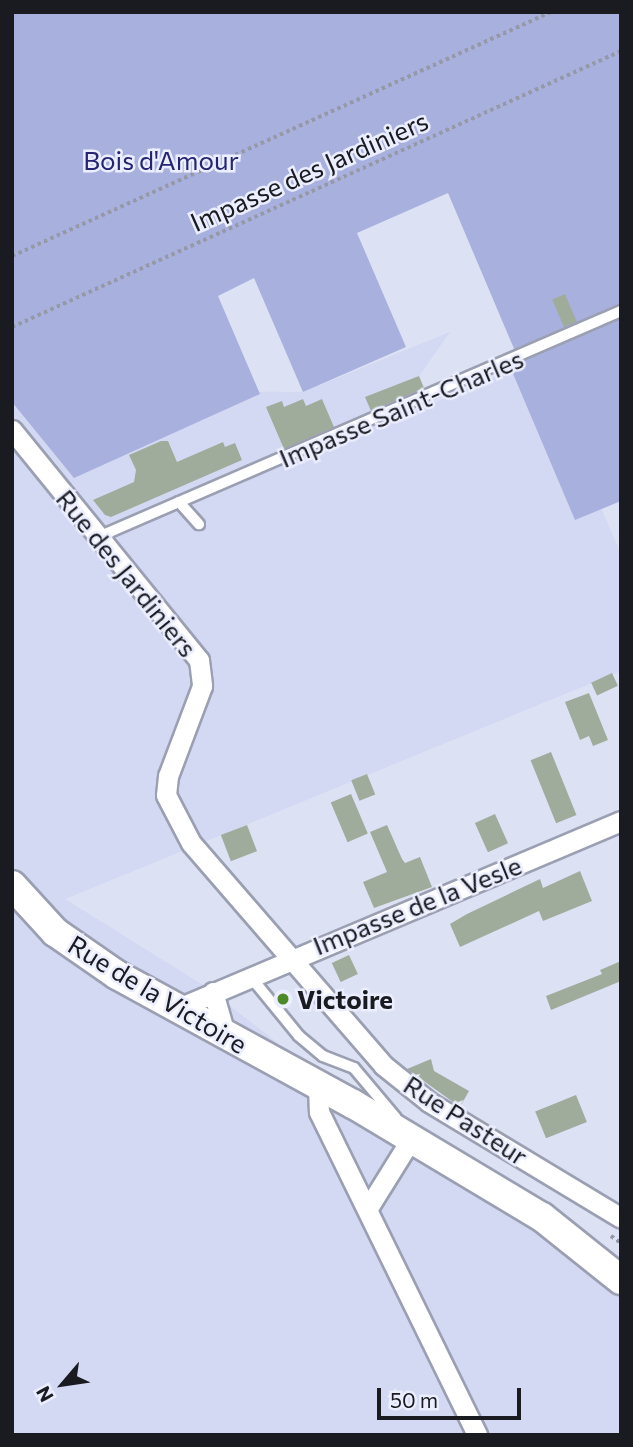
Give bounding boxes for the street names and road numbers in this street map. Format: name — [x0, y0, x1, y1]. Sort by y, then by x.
street label: Impasse des Jardiniers — [185, 105, 433, 237]
street label: Impasse Saint-Charles — [274, 342, 528, 474]
street label: Rue des Jardiniers — [50, 483, 204, 663]
street label: Impasse de la Vesle — [308, 849, 526, 961]
street label: Rue de la Victoire — [63, 928, 253, 1060]
street label: Rue Pasteur — [398, 1068, 534, 1172]

